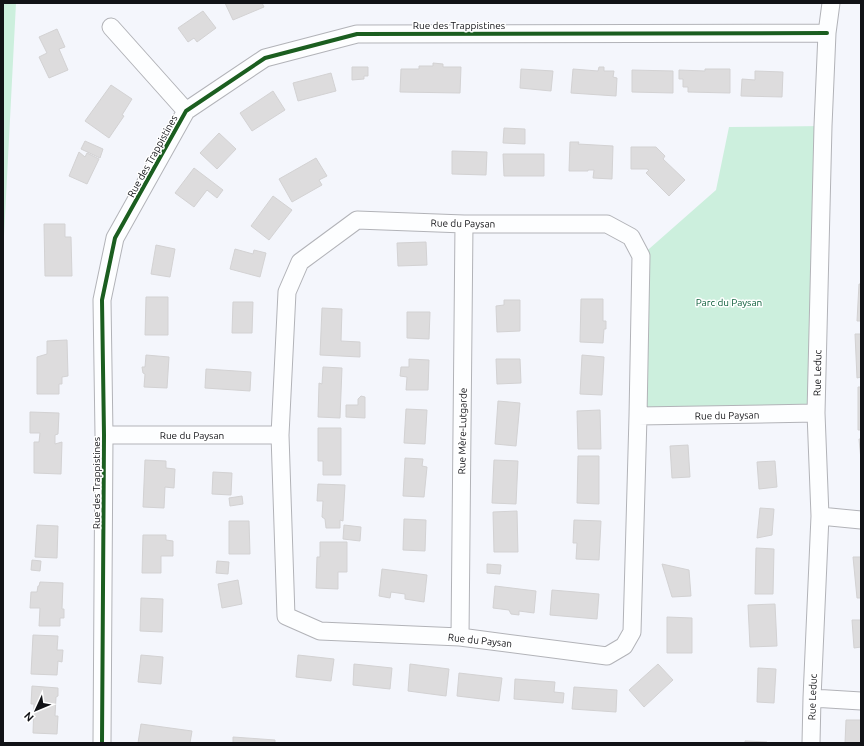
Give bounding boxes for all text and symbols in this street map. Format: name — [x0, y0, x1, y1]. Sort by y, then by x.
street label: Rue des Trappistines — [413, 20, 505, 31]
street label: Rue des Trappistines — [125, 113, 180, 199]
street label: Rue du Paysan — [431, 217, 495, 230]
park label: Parc du Paysan — [696, 297, 762, 308]
street label: Rue Leduc — [812, 349, 823, 396]
street label: Rue Mère-Lutgarde — [456, 387, 469, 475]
street label: Rue du Paysan — [695, 409, 759, 422]
street label: Rue du Paysan — [160, 430, 224, 441]
street label: Rue des Trappistines — [91, 437, 102, 529]
street label: Rue du Paysan — [447, 632, 513, 649]
street label: Rue Leduc — [806, 673, 819, 720]
north arrow — [16, 690, 56, 730]
text: N — [22, 710, 36, 724]

